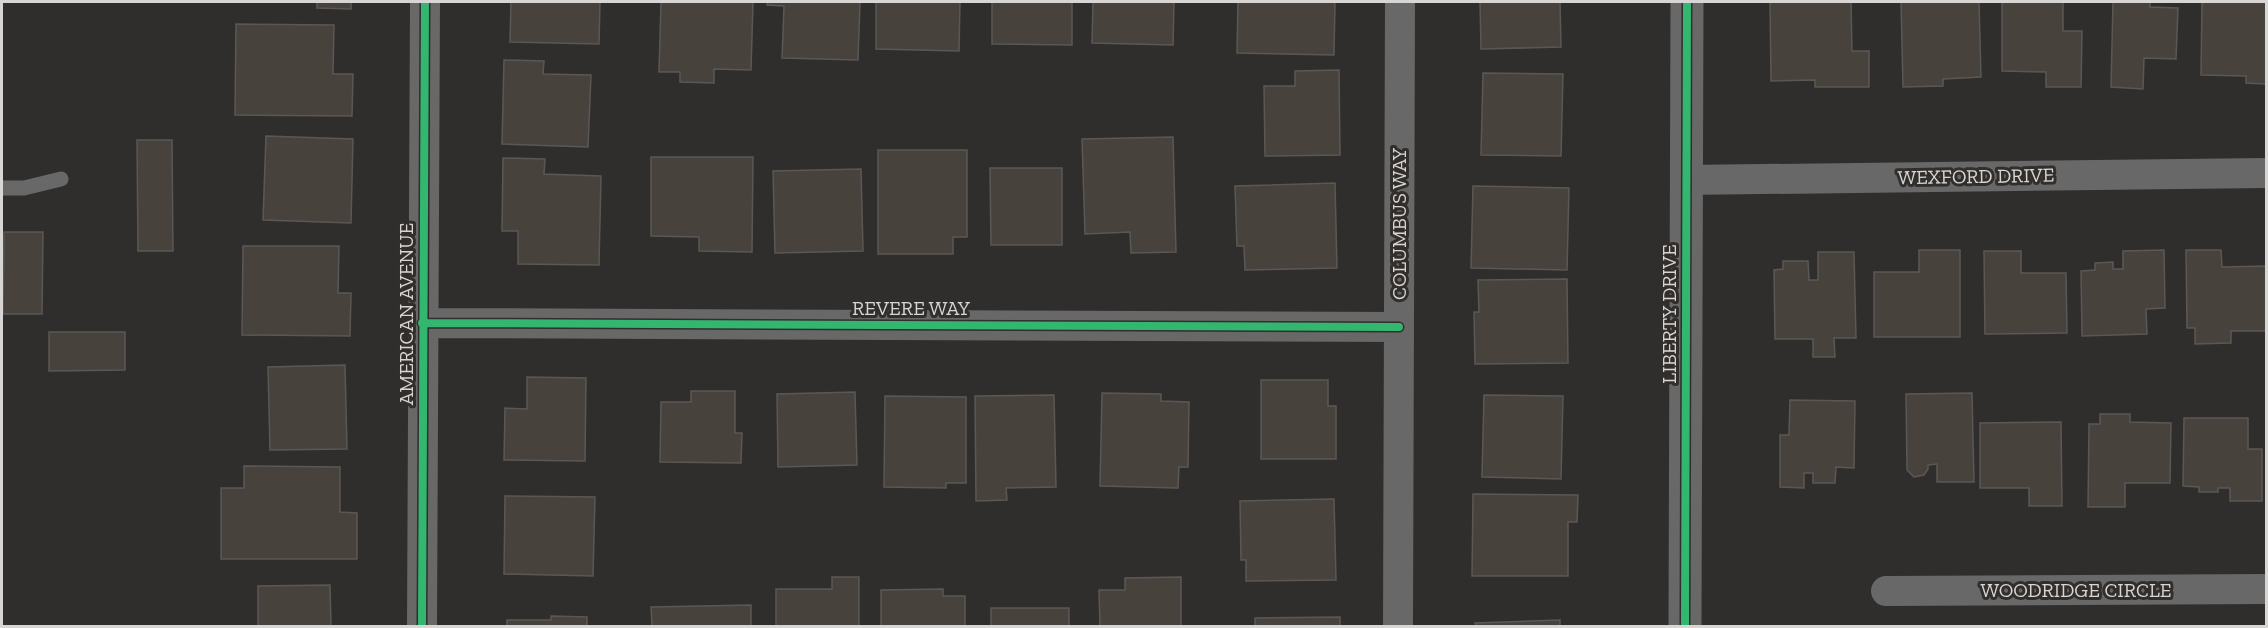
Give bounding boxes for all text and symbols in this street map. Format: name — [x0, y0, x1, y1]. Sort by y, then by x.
street label: COLUMBUS WAY — [1387, 147, 1411, 300]
street label: WEXFORD DRIVE — [1897, 163, 2055, 189]
street label: AMERICAN AVENUE — [394, 223, 418, 405]
street label: LIBERTY DRIVE — [1657, 244, 1681, 384]
street label: REVERE WAY — [852, 296, 971, 320]
street label: WOODRIDGE CIRCLE — [1980, 578, 2172, 602]

